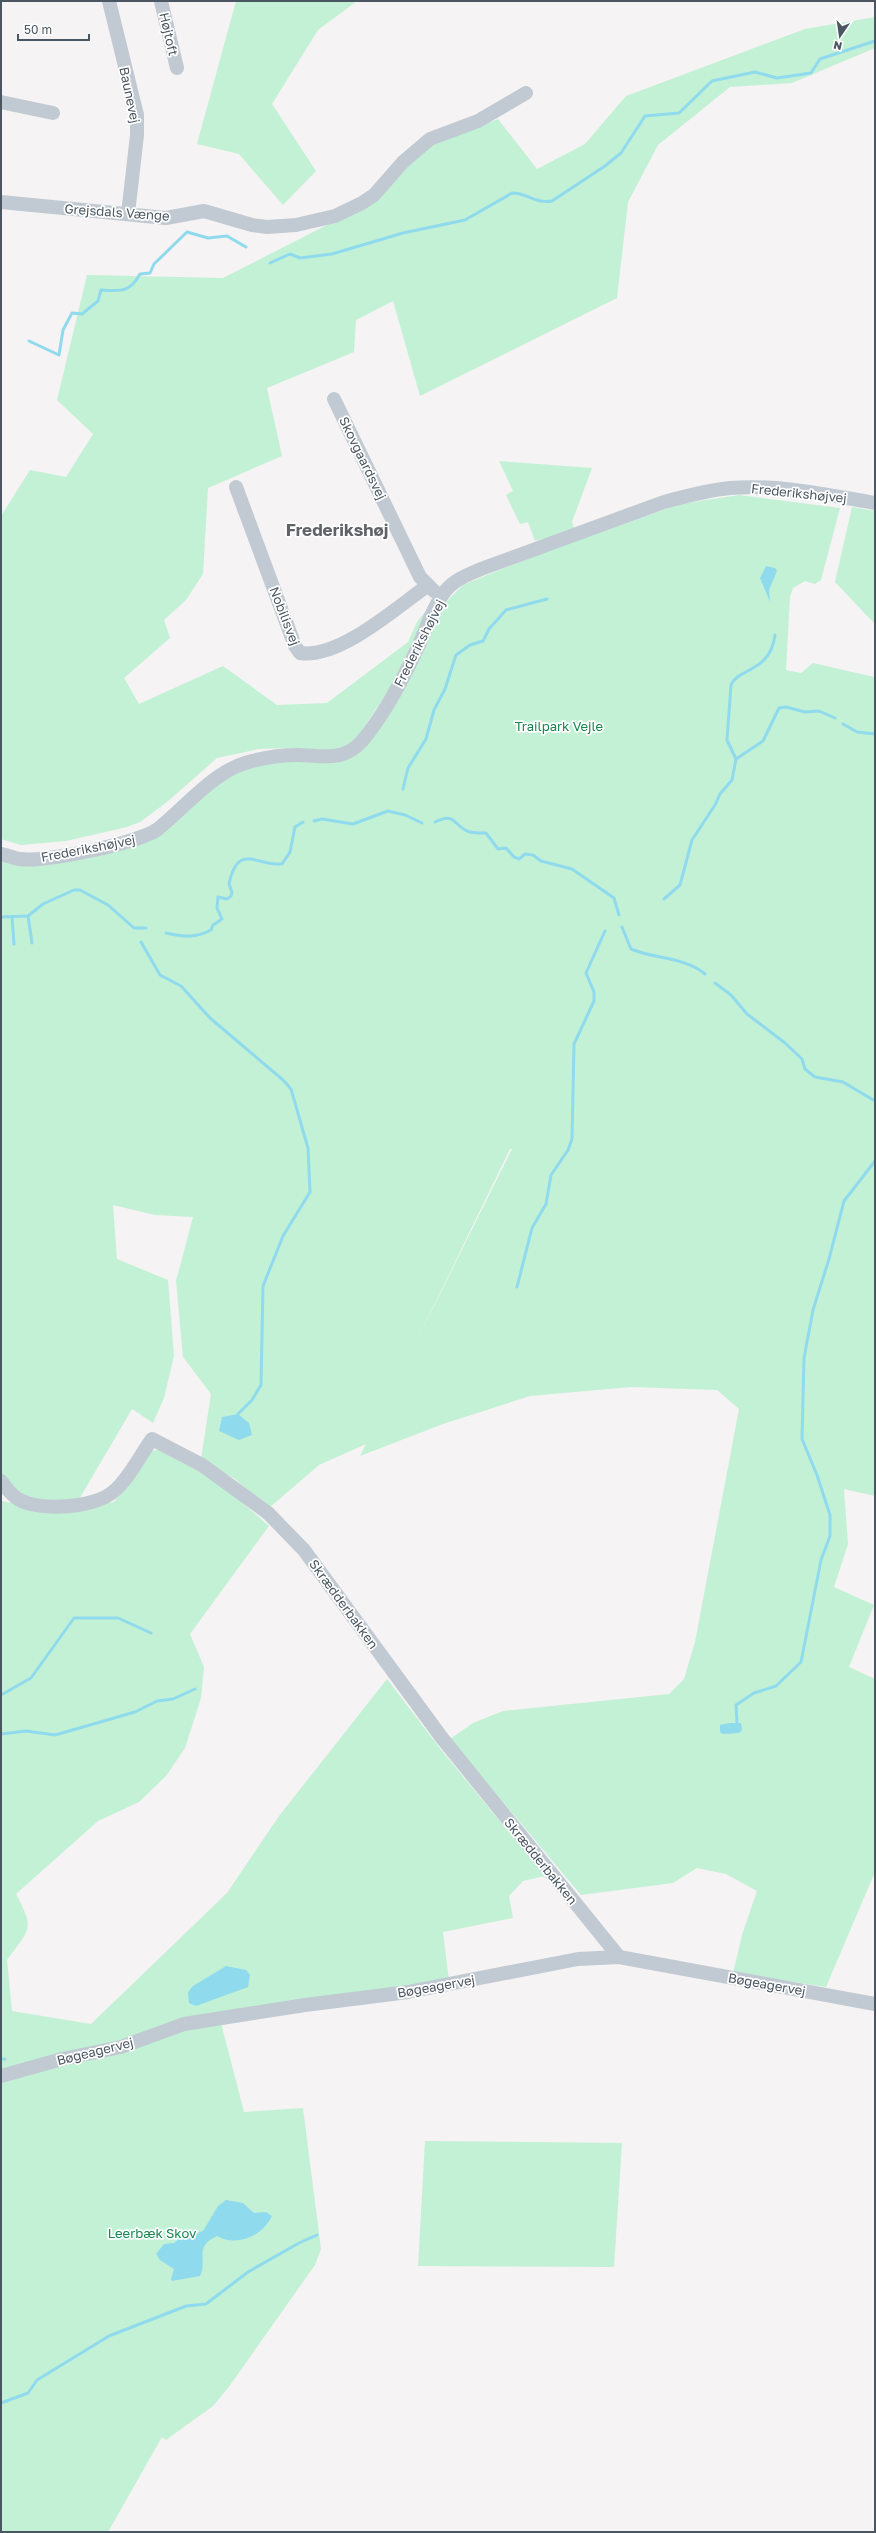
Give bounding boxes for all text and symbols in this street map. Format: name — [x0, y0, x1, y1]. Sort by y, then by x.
street label: Højtoft — [156, 11, 182, 57]
scale bar — [18, 16, 89, 42]
north arrow — [820, 16, 860, 56]
text: 50 m — [24, 22, 52, 37]
text: N — [832, 39, 843, 54]
street label: Baunevej — [116, 65, 144, 125]
street label: Grejsdals Vænge — [64, 200, 170, 224]
street label: Skovgaardsvej — [336, 414, 390, 502]
street label: Frederikshøjvej — [750, 480, 848, 506]
district label: Frederikshøj — [286, 519, 388, 540]
street label: Nobilisvej — [266, 584, 304, 648]
street label: Frederikshøjvej — [390, 597, 448, 689]
park label: Trailpark Vejle — [515, 718, 603, 734]
street label: Frederikshøjvej — [39, 831, 137, 865]
street label: Skrædderbakken — [306, 1556, 382, 1652]
street label: Skrædderbakken — [501, 1815, 581, 1907]
street label: Bøgeagervej — [727, 1969, 807, 1999]
street label: Bøgeagervej — [396, 1971, 476, 2001]
street label: Bøgeagervej — [55, 2034, 135, 2068]
park label: Leerbæk Skov — [108, 2225, 197, 2241]

